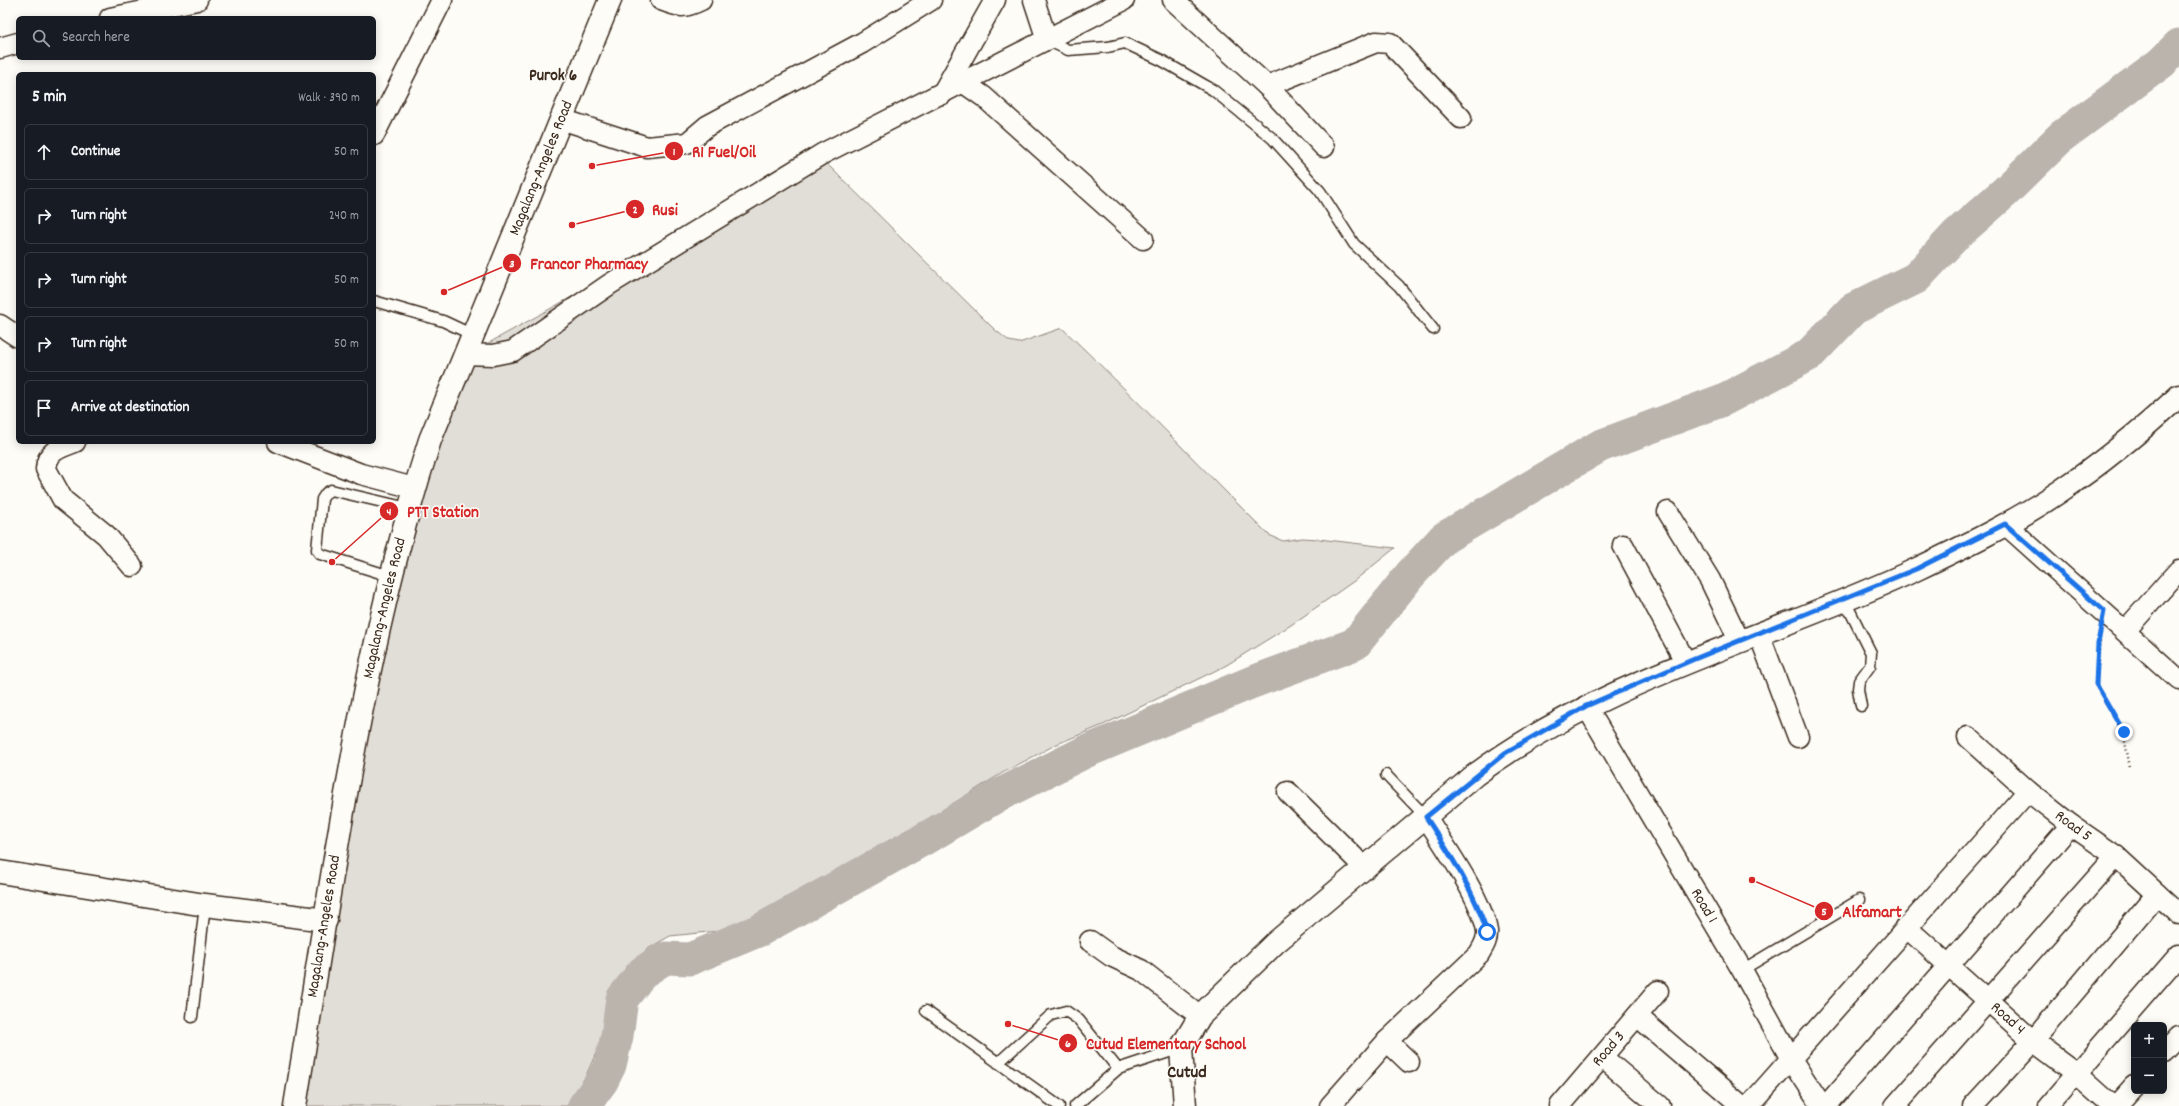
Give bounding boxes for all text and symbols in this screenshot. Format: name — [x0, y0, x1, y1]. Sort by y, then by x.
search box — [16, 16, 376, 60]
icon: search — [30, 27, 52, 49]
text: Search here — [62, 27, 130, 49]
district label: Purok 6 — [529, 65, 577, 89]
text: 5 min — [32, 86, 66, 110]
text: Walk · 390 m — [298, 89, 360, 108]
street label: Magalang-Angeles Road — [503, 97, 579, 239]
callout: R1 Fuel/Oil — [664, 136, 764, 165]
icon: ahead — [33, 141, 55, 163]
text: Continue — [71, 141, 120, 163]
text: R1 Fuel/Oil — [692, 142, 757, 166]
text: 50 m — [334, 143, 359, 162]
text: 1 — [673, 144, 676, 161]
callout: Rusi — [625, 194, 686, 223]
text: Rusi — [652, 200, 679, 224]
text: 2 — [632, 202, 638, 219]
icon: right — [33, 205, 55, 227]
text: Turn right — [71, 205, 127, 227]
text: 240 m — [329, 207, 359, 226]
callout: Francor Pharmacy — [502, 249, 655, 278]
text: Francor Pharmacy — [530, 254, 649, 278]
text: 3 — [509, 256, 515, 273]
icon: right — [33, 269, 55, 291]
text: Turn right — [71, 269, 127, 291]
text: 50 m — [334, 271, 359, 290]
icon: right — [33, 333, 55, 355]
text: Turn right — [71, 333, 127, 355]
text: 50 m — [334, 335, 359, 354]
icon: arrive — [33, 397, 55, 419]
text: Arrive at destination — [71, 397, 189, 419]
callout: PTT Station — [379, 497, 486, 526]
text: PTT Station — [407, 502, 479, 526]
text: 4 — [387, 504, 392, 521]
street label: Magalang-Angeles Road — [357, 535, 412, 681]
route end — [2115, 723, 2133, 741]
street label: Road 5 — [2050, 805, 2096, 848]
street label: Magalang-Angeles Road — [301, 853, 347, 999]
street label: Road 1 — [1685, 884, 1723, 928]
callout: Alfamart — [1814, 897, 1909, 926]
text: Alfamart — [1842, 902, 1902, 926]
text: 5 — [1821, 904, 1827, 921]
route start — [1478, 923, 1496, 941]
street label: Road 4 — [1985, 997, 2031, 1041]
map controls — [2131, 1022, 2167, 1094]
button: + — [2131, 1022, 2167, 1058]
street label: Road 3 — [1587, 1026, 1631, 1072]
callout: Cutud Elementary School — [1058, 1029, 1254, 1058]
text: Cutud Elementary School — [1086, 1034, 1247, 1058]
text: 6 — [1065, 1036, 1071, 1053]
button: − — [2131, 1058, 2167, 1094]
district label: Cutud — [1167, 1061, 1207, 1086]

